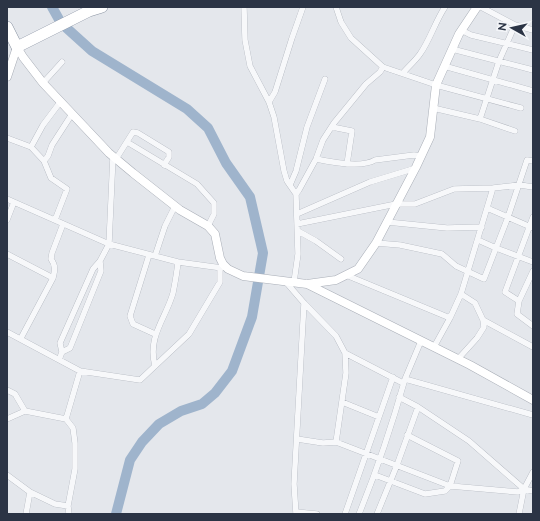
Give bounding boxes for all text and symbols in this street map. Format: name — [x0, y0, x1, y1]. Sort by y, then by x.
north arrow — [492, 8, 532, 48]
text: N — [496, 22, 510, 32]

